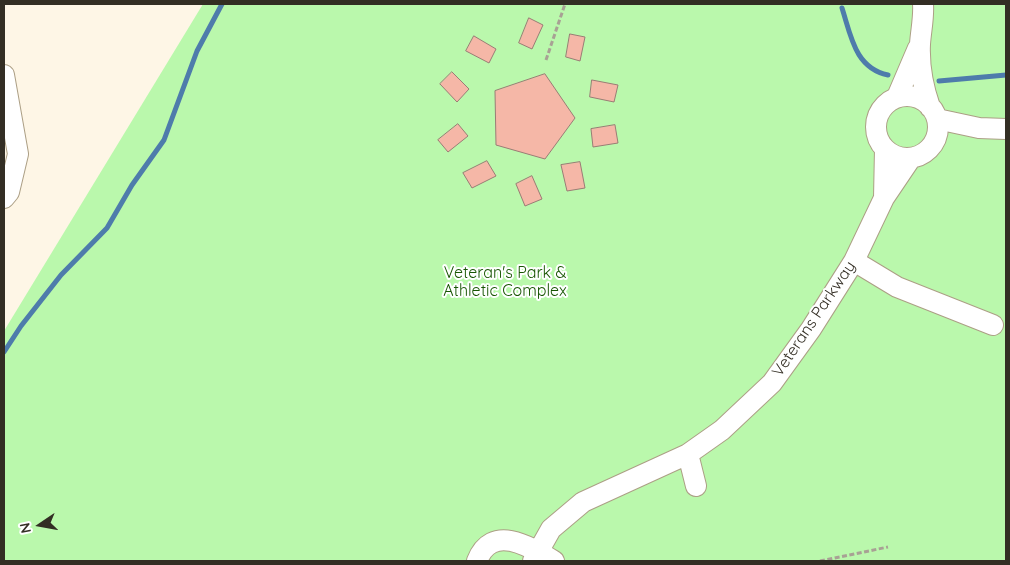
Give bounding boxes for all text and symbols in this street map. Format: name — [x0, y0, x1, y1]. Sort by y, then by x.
street label: Veterans Parkway — [768, 258, 860, 380]
park label: Veteran's Park & Athletic Complex — [443, 263, 567, 301]
north arrow — [15, 500, 65, 550]
text: N — [15, 521, 35, 535]

